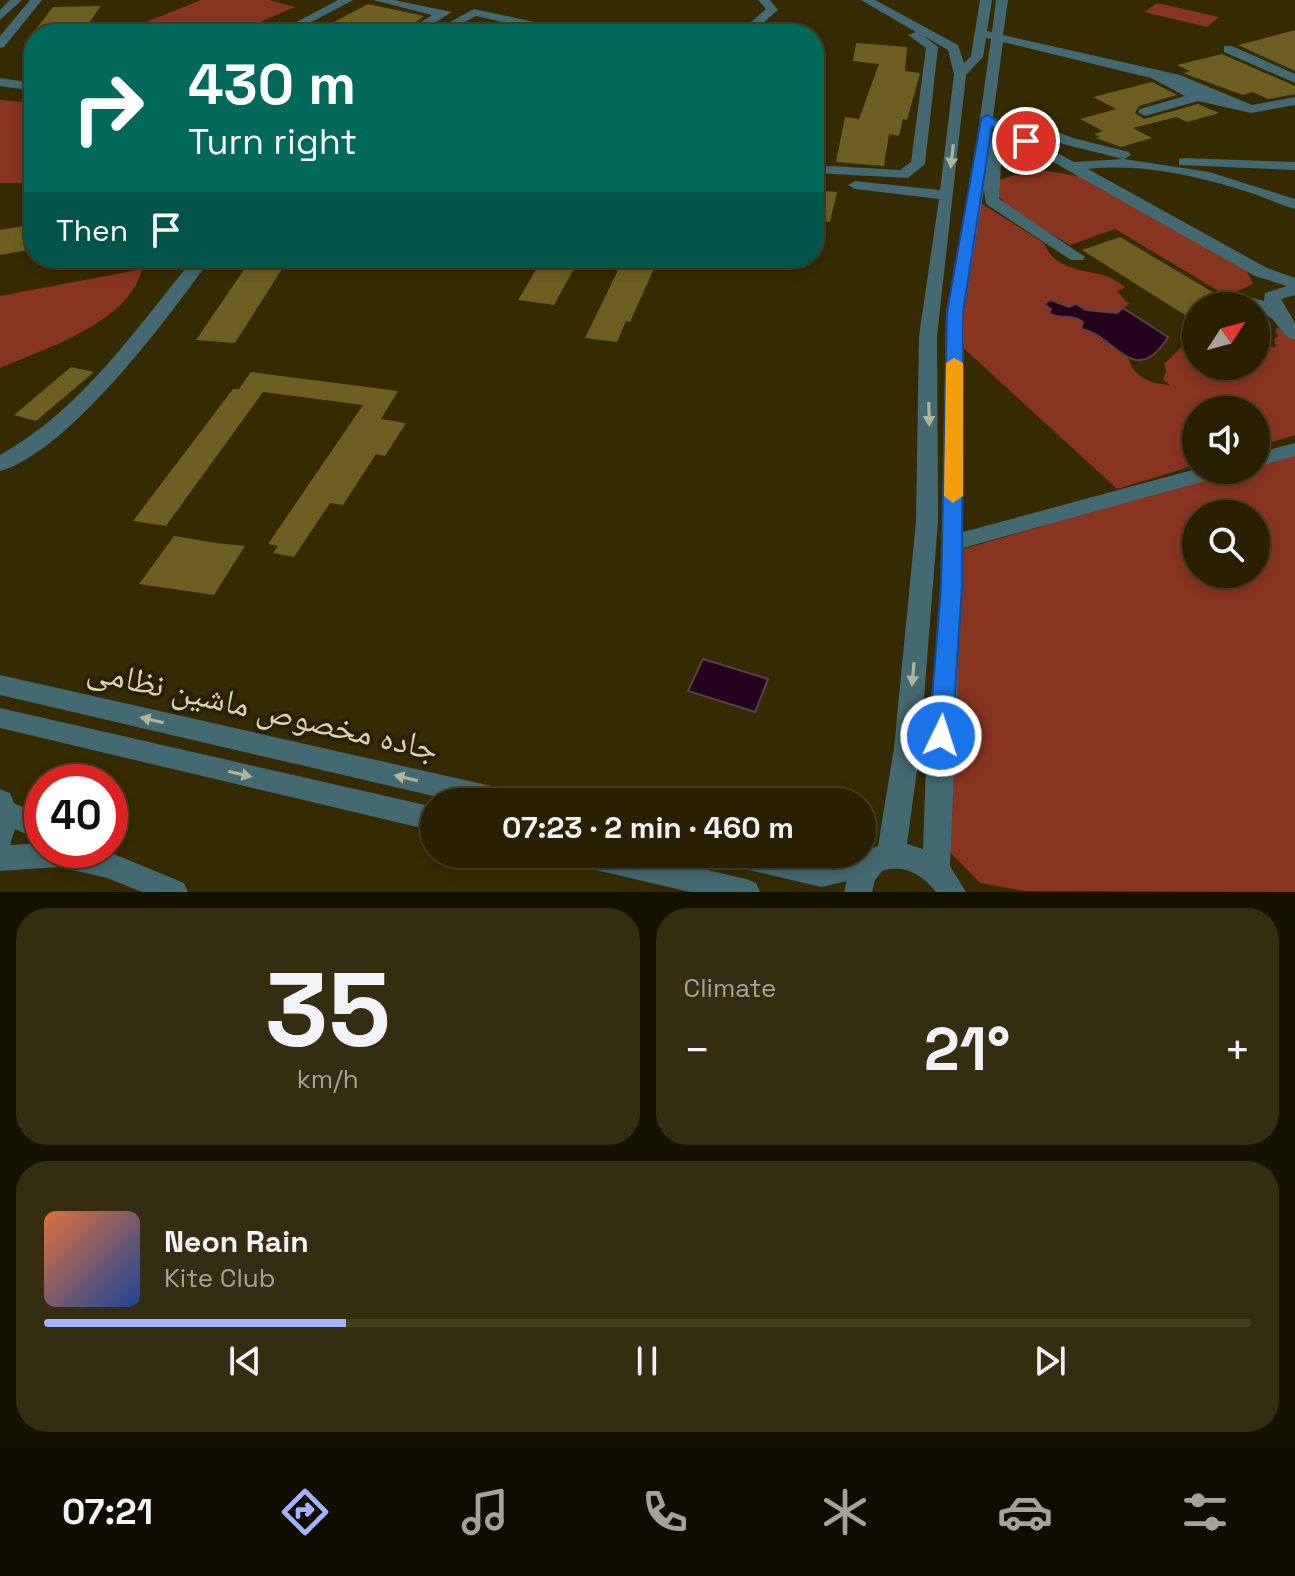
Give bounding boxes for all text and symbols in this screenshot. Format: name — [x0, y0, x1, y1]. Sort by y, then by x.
text: 430 m — [188, 49, 356, 120]
icon: right — [56, 56, 160, 160]
pin — [992, 107, 1060, 175]
text: Turn right — [188, 119, 357, 165]
icon: arrive — [1004, 119, 1048, 163]
one-way arrow — [946, 144, 959, 169]
icon: arrive — [144, 208, 188, 252]
text: Then — [56, 211, 128, 250]
north arrow — [1182, 292, 1270, 380]
map controls — [1182, 292, 1270, 588]
button: sound — [1182, 396, 1270, 484]
one-way arrow — [923, 402, 935, 427]
button: search — [1182, 500, 1270, 588]
street label: جاده مخصوص ماشین نظامی — [83, 648, 443, 770]
one-way arrow — [906, 662, 919, 687]
position arrow — [899, 694, 983, 778]
one-way arrow — [140, 713, 165, 726]
speed limit sign: 40 — [24, 764, 128, 868]
one-way arrow — [227, 768, 252, 780]
one-way arrow — [393, 771, 418, 784]
text: 07:23 · 2 min · 460 m — [502, 808, 794, 847]
text: 35 — [265, 944, 391, 1076]
text: Climate — [684, 971, 776, 1005]
text: 21° — [924, 1011, 1010, 1088]
text: − — [684, 1022, 711, 1078]
text: + — [1224, 1022, 1251, 1078]
text: km/h — [297, 1062, 359, 1096]
text: Neon Rain — [164, 1222, 309, 1261]
text: Kite Club — [164, 1261, 276, 1295]
icon: previous — [223, 1339, 267, 1383]
icon: pause — [625, 1339, 669, 1383]
icon: next — [1028, 1339, 1072, 1383]
icon: directions — [277, 1484, 333, 1540]
icon: music — [457, 1484, 513, 1540]
icon: phone — [637, 1484, 693, 1540]
icon: climate — [817, 1484, 873, 1540]
icon: car — [997, 1484, 1053, 1540]
icon: filters — [1177, 1484, 1233, 1540]
text: 07:21 — [62, 1489, 153, 1535]

